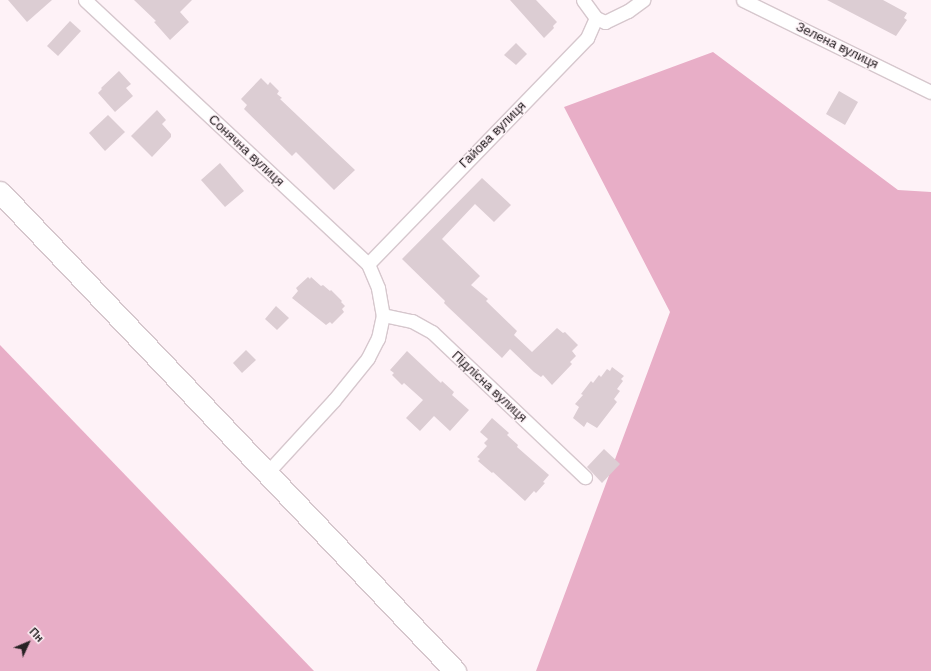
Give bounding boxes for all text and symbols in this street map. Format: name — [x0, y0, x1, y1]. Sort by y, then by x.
street label: Зелена вулиця — [793, 19, 881, 73]
street label: Гайова вулиця — [456, 98, 530, 172]
street label: Сонячна вулиця — [205, 112, 287, 190]
street label: Підлісна вулиця — [448, 348, 530, 426]
north arrow — [8, 623, 48, 663]
text: Пн — [27, 625, 46, 644]

